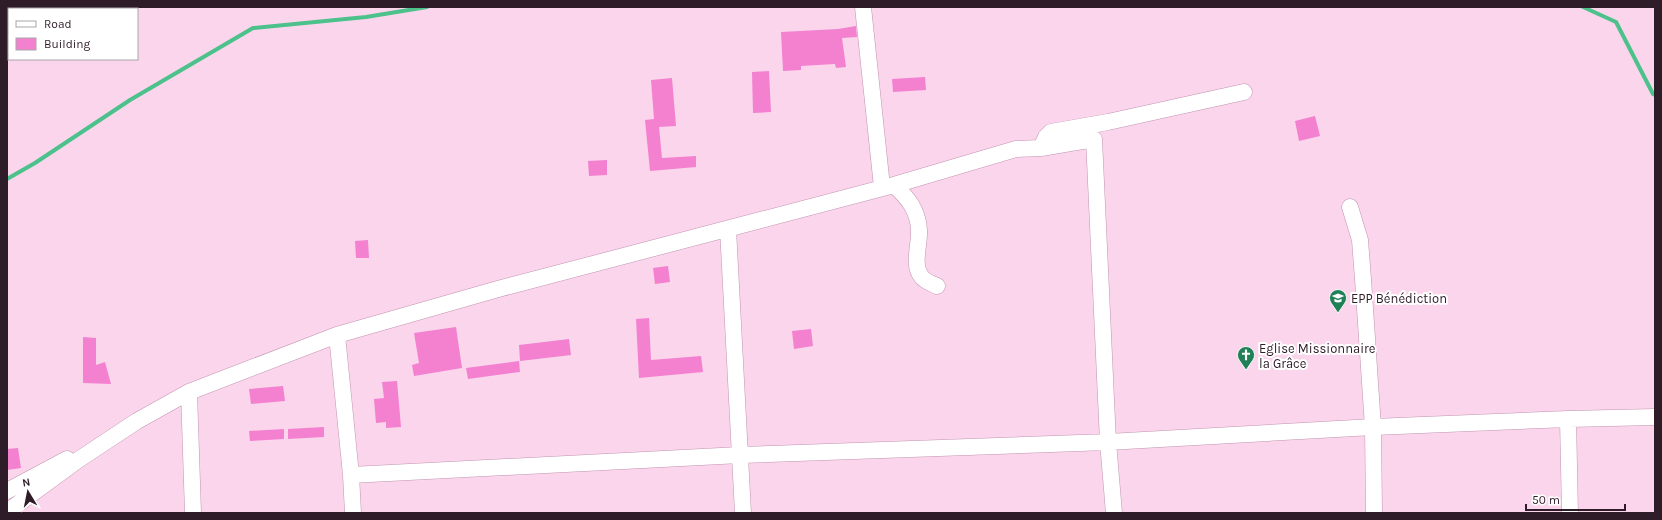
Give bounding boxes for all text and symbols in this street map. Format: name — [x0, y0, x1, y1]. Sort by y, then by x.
legend — [8, 8, 138, 60]
text: Road — [44, 17, 72, 31]
text: Building — [44, 37, 91, 51]
school or university icon: EPP Bénédiction — [1328, 288, 1348, 313]
place label: EPP Bénédiction — [1351, 291, 1447, 306]
place label: Eglise Missionnaire la Grâce — [1259, 341, 1376, 371]
church icon: Eglise Missionnaire la Grâce — [1236, 345, 1256, 370]
north arrow — [8, 472, 48, 512]
text: N — [21, 476, 31, 490]
scale bar — [1526, 486, 1625, 512]
text: 50 m — [1532, 493, 1560, 507]

